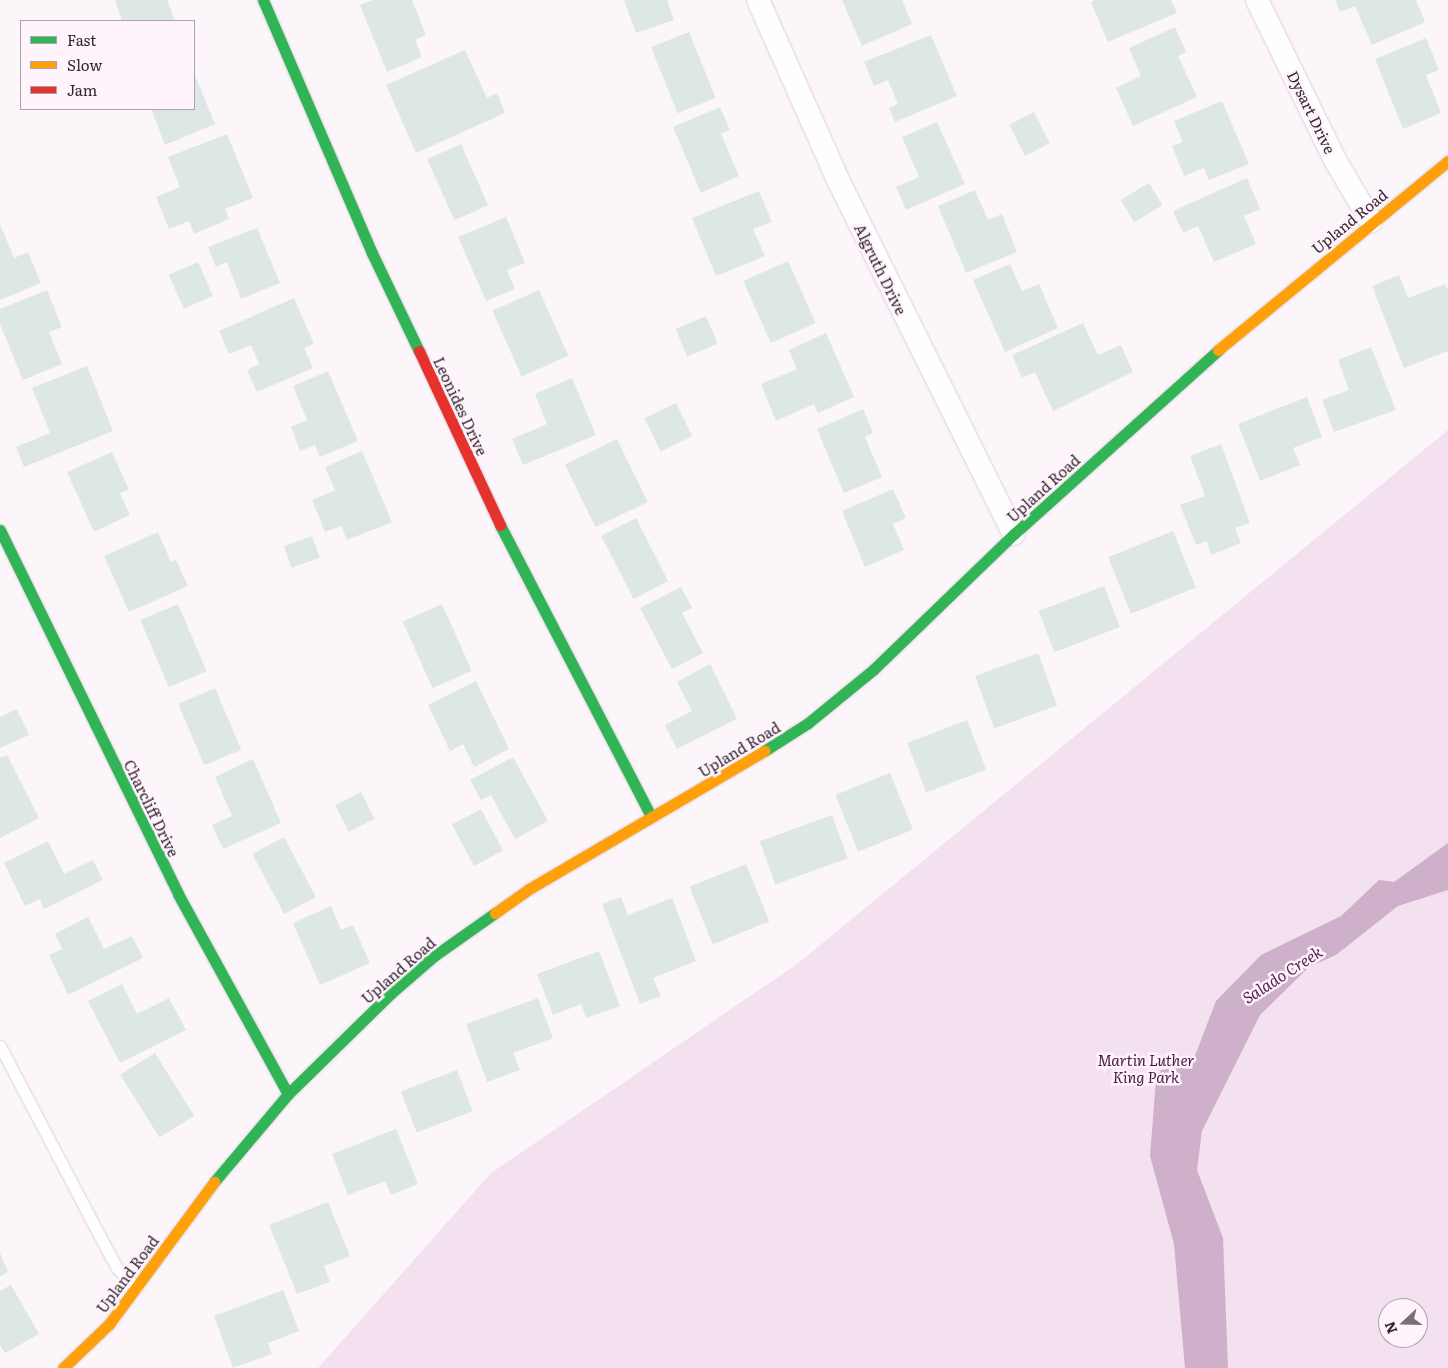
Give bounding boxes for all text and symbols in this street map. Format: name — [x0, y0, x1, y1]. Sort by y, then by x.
legend — [20, 20, 195, 110]
text: Fast — [67, 28, 96, 51]
text: Slow — [67, 53, 102, 76]
street label: Dysart Drive — [1284, 68, 1340, 156]
text: Jam — [67, 78, 97, 101]
street label: Upland Road — [1307, 185, 1391, 257]
street label: Algruth Drive — [851, 221, 911, 317]
street label: Leonides Drive — [430, 354, 492, 458]
street label: Upland Road — [1003, 450, 1083, 526]
street label: Upland Road — [695, 718, 783, 780]
street label: Charcliff Drive — [121, 757, 183, 859]
street label: Upland Road — [357, 933, 439, 1007]
water label: Salado Creek — [1239, 941, 1325, 1007]
park label: Martin Luther King Park — [1097, 1050, 1195, 1085]
street label: Upland Road — [92, 1232, 162, 1316]
north arrow — [1378, 1298, 1428, 1348]
text: N — [1378, 1319, 1401, 1337]

